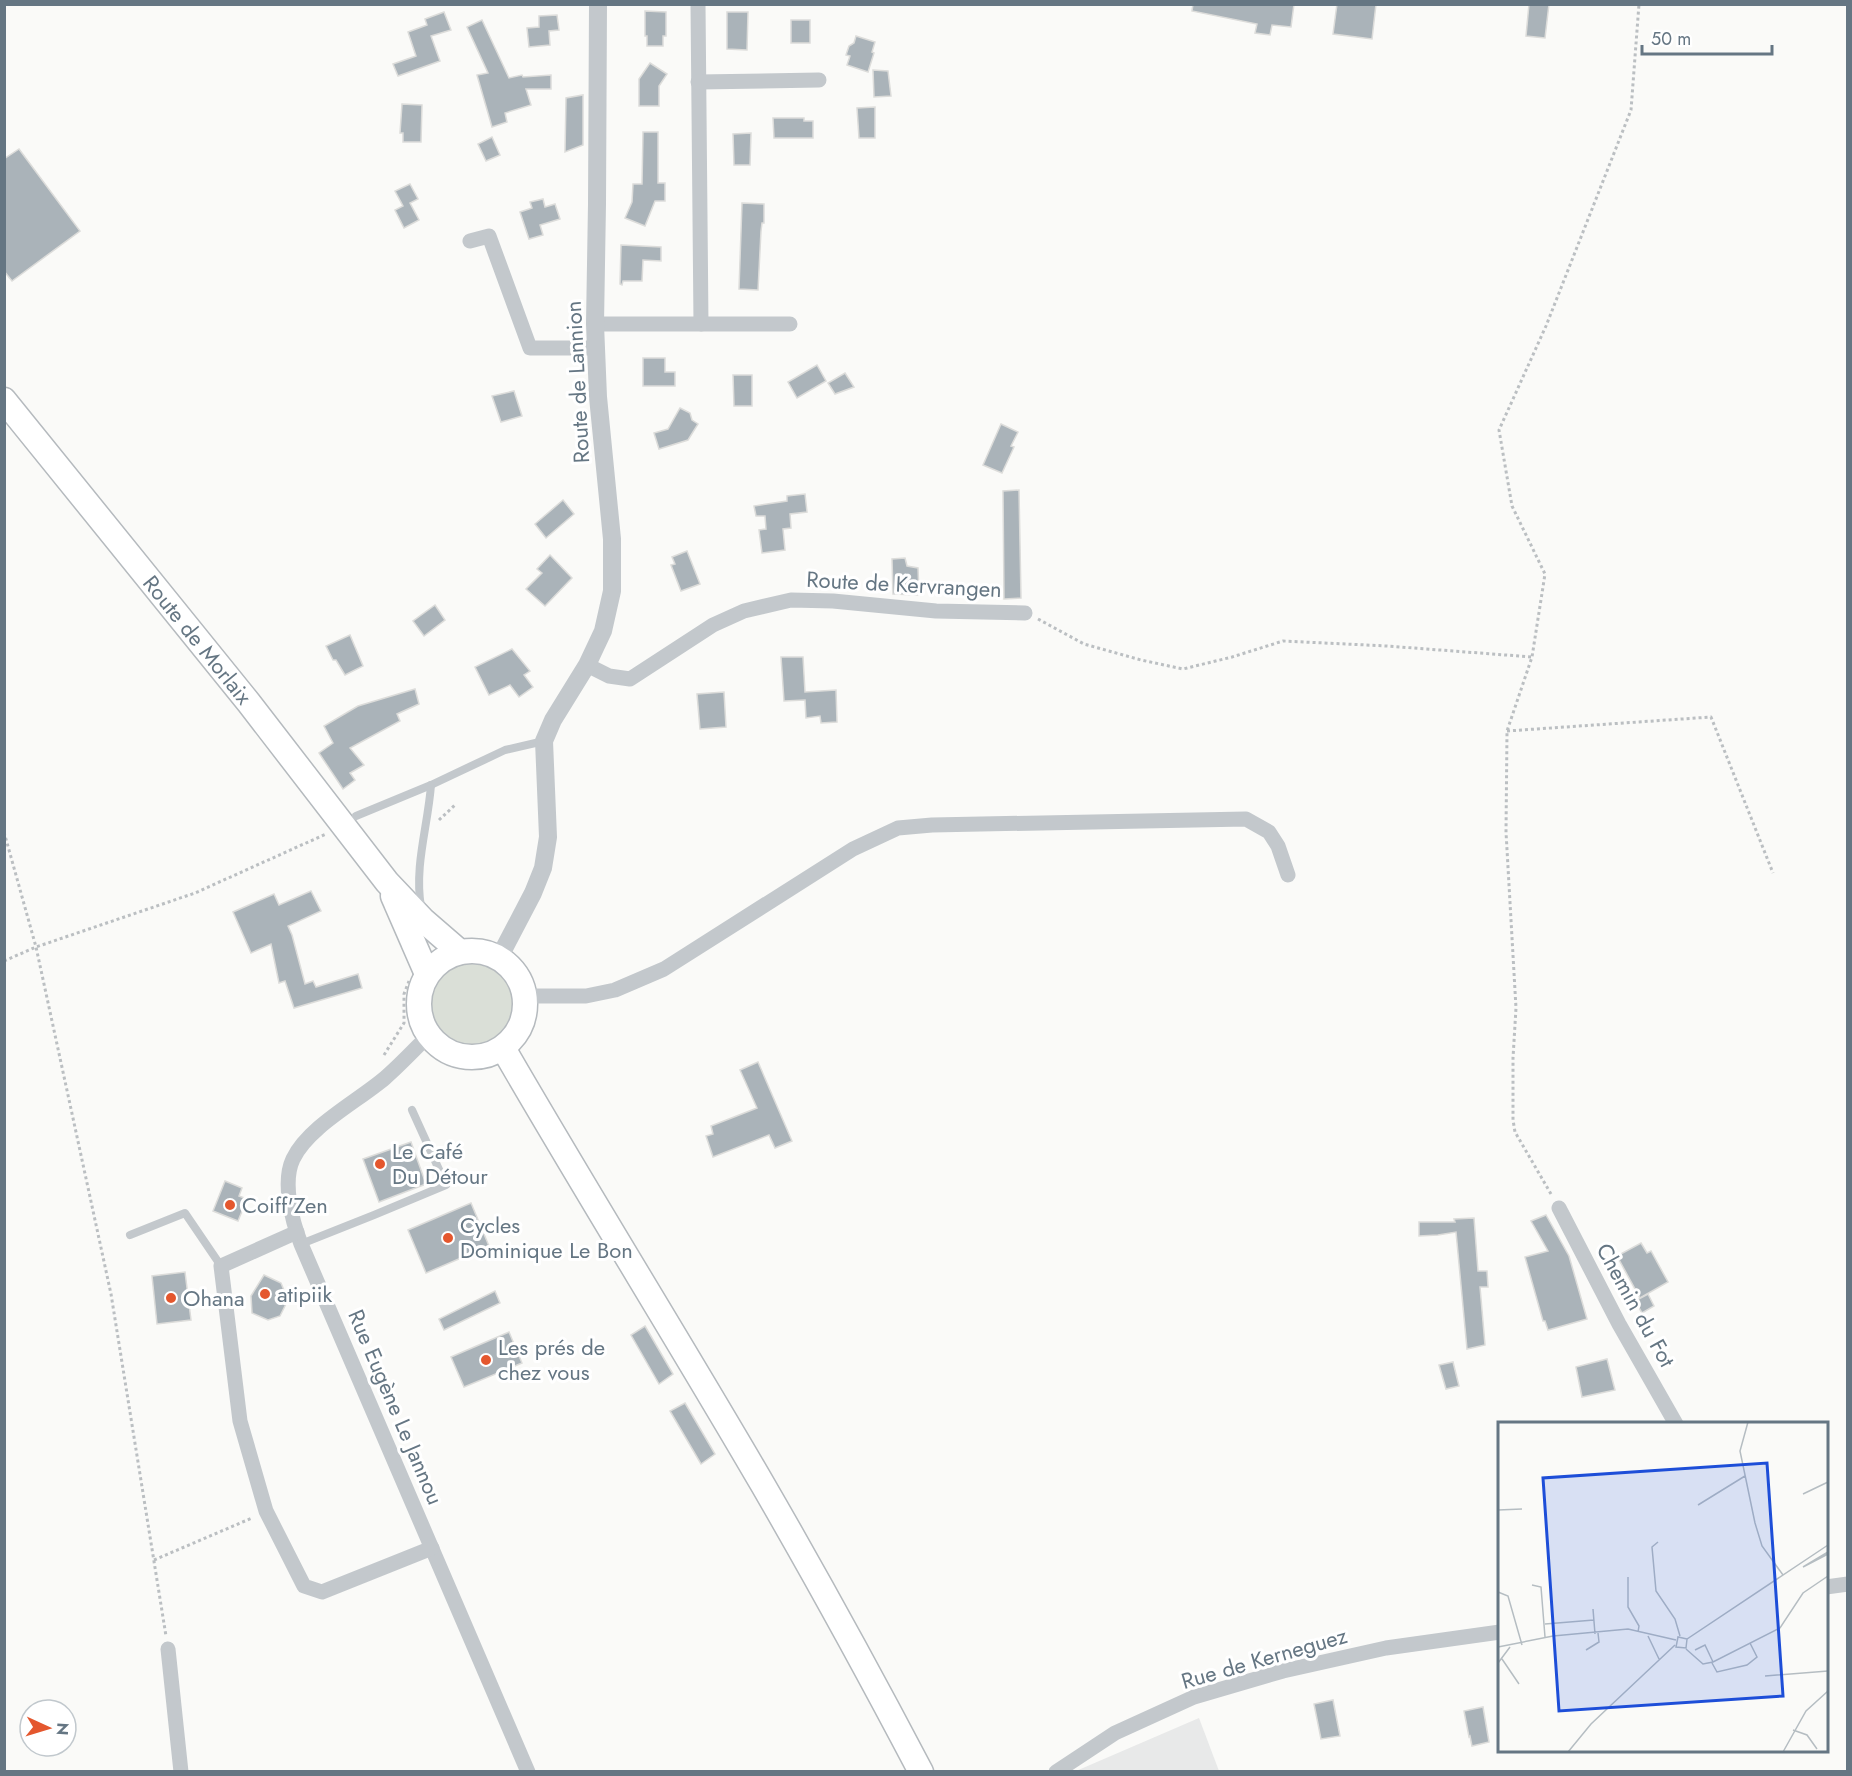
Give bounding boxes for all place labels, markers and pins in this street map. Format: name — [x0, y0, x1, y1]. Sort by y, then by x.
place label: Le Café Du Détour — [392, 1135, 488, 1192]
marker: Le Café Du Détour — [373, 1157, 387, 1171]
place label: Coiff'Zen — [242, 1189, 328, 1221]
marker: Coiff'Zen — [223, 1198, 237, 1212]
place label: Cycles Dominique Le Bon — [460, 1209, 633, 1266]
marker: Cycles Dominique Le Bon — [441, 1231, 455, 1245]
place label: atipiik — [277, 1278, 333, 1310]
place label: Ohana — [183, 1282, 245, 1314]
marker: atipiik — [258, 1287, 272, 1301]
marker: Ohana — [164, 1291, 178, 1305]
place label: Les prés de chez vous — [498, 1331, 605, 1388]
marker: Les prés de chez vous — [479, 1353, 493, 1367]

